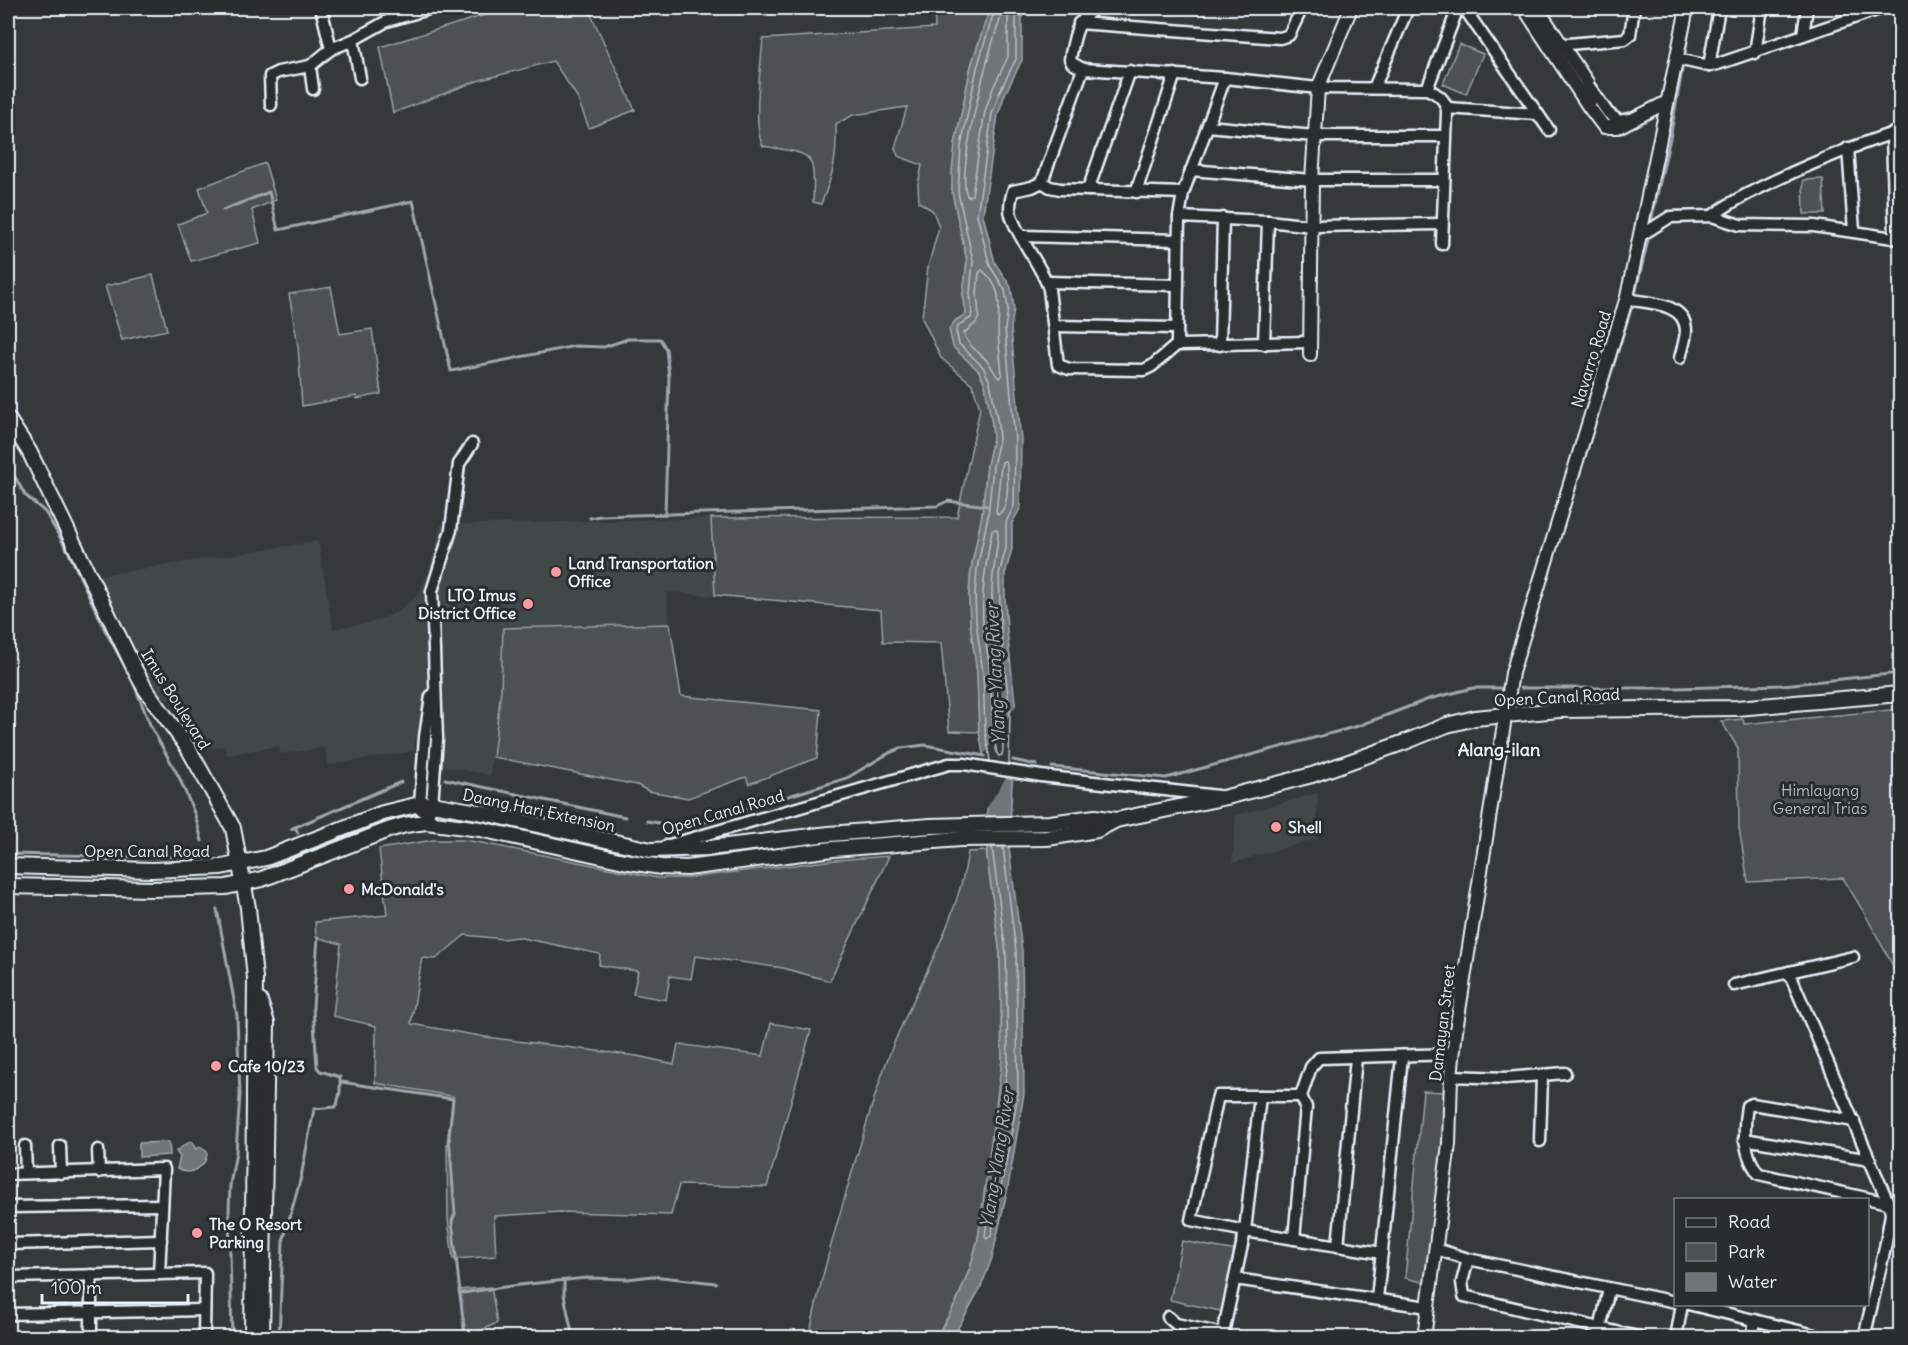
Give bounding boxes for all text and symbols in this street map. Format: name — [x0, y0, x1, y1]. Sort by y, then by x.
street label: Navarro Road — [1567, 308, 1615, 410]
place label: Land Transportation Office — [568, 553, 714, 591]
marker: Land Transportation Office — [549, 565, 563, 579]
place label: LTO Imus District Office — [418, 585, 516, 623]
marker: LTO Imus District Office — [521, 597, 535, 611]
water label: Ylang-Ylang River — [980, 600, 1010, 745]
street label: Imus Boulevard — [137, 645, 215, 753]
street label: Open Canal Road — [1494, 684, 1620, 710]
district label: Alang-ilan — [1458, 738, 1541, 761]
park label: Himlayang General Trias — [1773, 780, 1867, 818]
street label: Daang Hari Extension — [461, 784, 617, 836]
street label: Open Canal Road — [660, 785, 786, 839]
place label: Shell — [1288, 817, 1322, 837]
marker: Shell — [1269, 820, 1283, 834]
street label: Open Canal Road — [84, 841, 210, 861]
place label: McDonald's — [361, 879, 444, 899]
marker: McDonald's — [342, 882, 356, 896]
street label: Damayan Street — [1425, 963, 1459, 1083]
place label: Cafe 10/23 — [228, 1056, 305, 1076]
marker: Cafe 10/23 — [209, 1059, 223, 1073]
water label: Ylang-Ylang River — [975, 1084, 1020, 1230]
legend — [1674, 1198, 1869, 1306]
text: Road — [1728, 1210, 1771, 1233]
place label: The O Resort Parking — [209, 1214, 302, 1253]
marker: The O Resort Parking — [190, 1226, 204, 1240]
text: Park — [1728, 1240, 1765, 1263]
scale bar — [42, 1267, 188, 1305]
text: Water — [1728, 1270, 1778, 1293]
text: 100 m — [51, 1276, 102, 1299]

